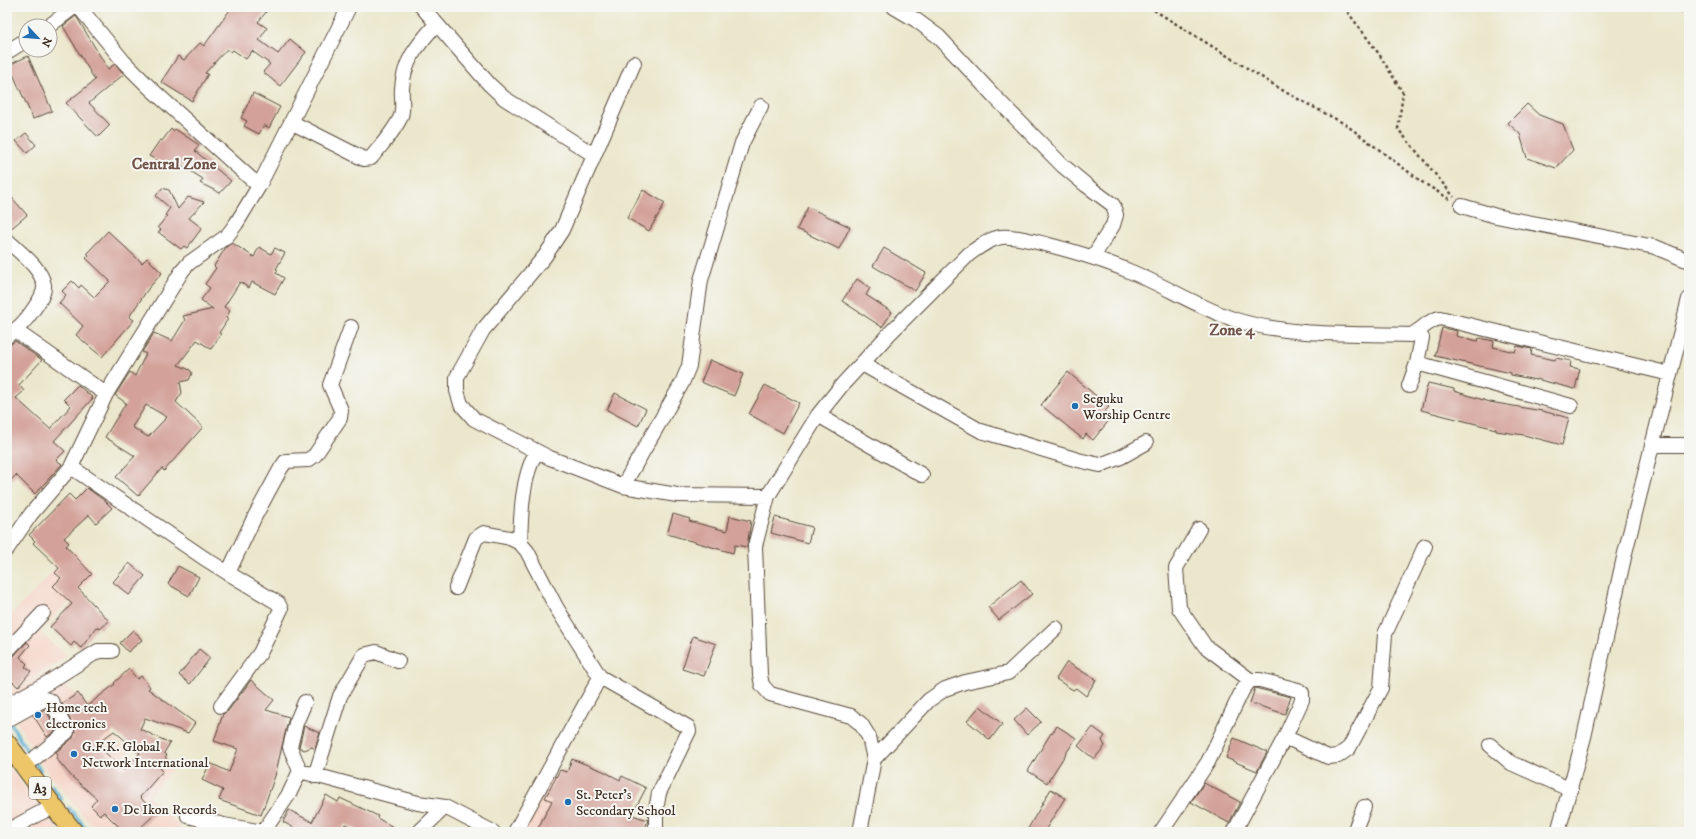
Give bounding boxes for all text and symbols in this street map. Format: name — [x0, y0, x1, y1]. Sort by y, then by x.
north arrow — [18, 18, 58, 58]
text: N — [38, 35, 54, 49]
district label: Central Zone — [132, 154, 217, 174]
district label: Zone 4 — [1209, 320, 1256, 340]
place label: Seguku Worship Centre — [1082, 390, 1171, 424]
marker: Seguku Worship Centre — [1070, 401, 1080, 411]
place label: Home tech electronics — [46, 699, 108, 733]
marker: Home tech electronics — [33, 710, 43, 720]
place label: G.F.K. Global Network International — [82, 738, 209, 772]
marker: G.F.K. Global Network International — [69, 749, 79, 759]
road number: A3 — [29, 777, 51, 799]
place label: St. Peter's Secondary School — [576, 786, 676, 820]
marker: St. Peter's Secondary School — [563, 797, 573, 807]
place label: De Ikon Records — [123, 801, 217, 819]
marker: De Ikon Records — [110, 804, 120, 814]

